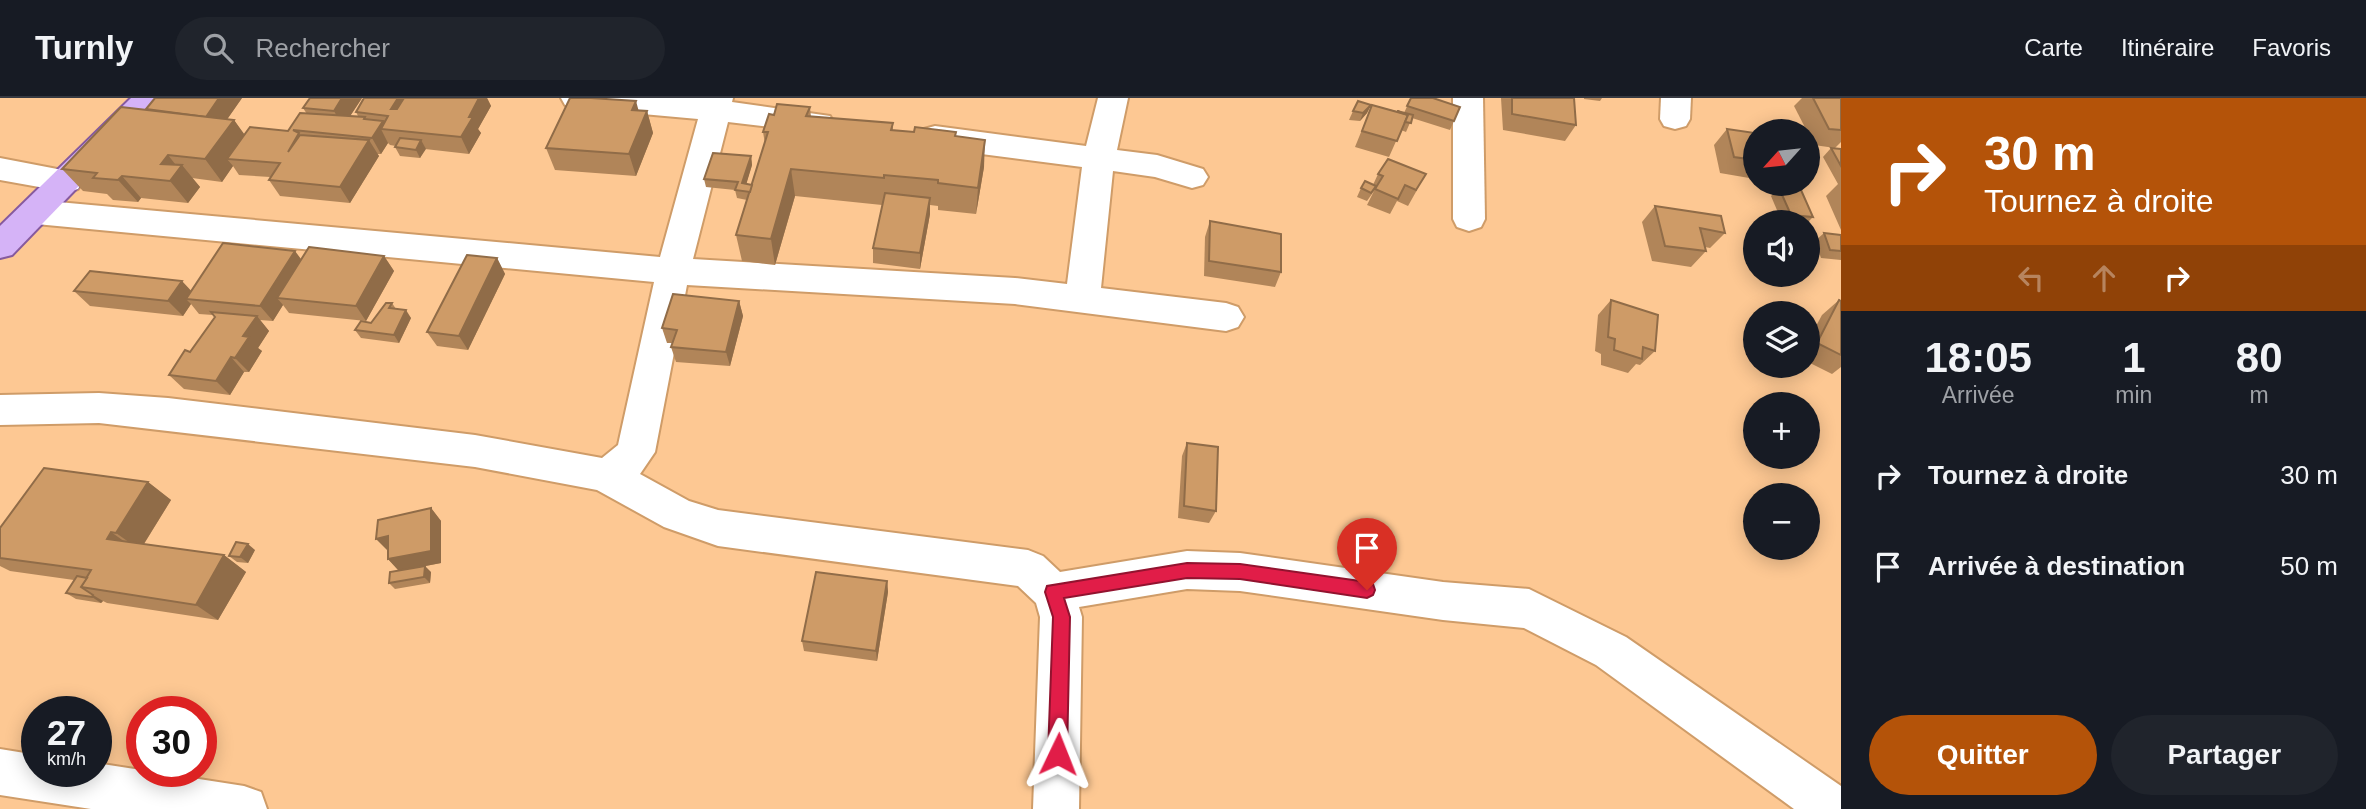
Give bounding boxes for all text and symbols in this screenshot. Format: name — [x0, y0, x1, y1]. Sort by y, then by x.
search box — [175, 17, 665, 80]
text: Turnly — [35, 29, 133, 66]
icon: search — [199, 29, 237, 67]
text: Rechercher — [255, 33, 390, 63]
text: Carte — [2024, 34, 2083, 61]
text: Itinéraire — [2121, 34, 2214, 61]
text: Favoris — [2252, 34, 2331, 61]
north arrow — [1743, 119, 1820, 196]
map controls — [1743, 119, 1820, 560]
icon: right — [1869, 126, 1960, 217]
text: 30 m — [1984, 126, 2096, 180]
text: Tournez à droite — [1984, 183, 2213, 219]
button: sound — [1743, 210, 1820, 287]
icon: left — [2012, 259, 2050, 297]
icon: ahead — [2085, 259, 2123, 297]
icon: right — [2158, 259, 2196, 297]
button: layers — [1743, 301, 1820, 378]
text: 18:05 — [1924, 334, 2032, 381]
text: 1 — [2122, 334, 2146, 381]
text: 80 — [2236, 334, 2283, 381]
text: Arrivée — [1942, 382, 2015, 408]
text: min — [2115, 382, 2152, 408]
text: m — [2250, 382, 2269, 408]
button: + — [1743, 392, 1820, 469]
icon: right — [1869, 457, 1907, 495]
text: Tournez à droite — [1928, 460, 2128, 490]
text: 30 m — [2280, 460, 2338, 490]
button: − — [1743, 483, 1820, 560]
pin — [1337, 518, 1397, 590]
icon: arrive — [1348, 529, 1386, 567]
icon: arrive — [1869, 548, 1907, 586]
text: Arrivée à destination — [1928, 551, 2185, 581]
text: 50 m — [2280, 551, 2338, 581]
speed limit sign: 30 — [126, 696, 217, 787]
text: 27 — [47, 713, 86, 752]
button: Quitter — [1869, 715, 2097, 795]
button: Partager — [2111, 715, 2338, 795]
position arrow — [1021, 717, 1095, 791]
text: km/h — [47, 749, 86, 769]

